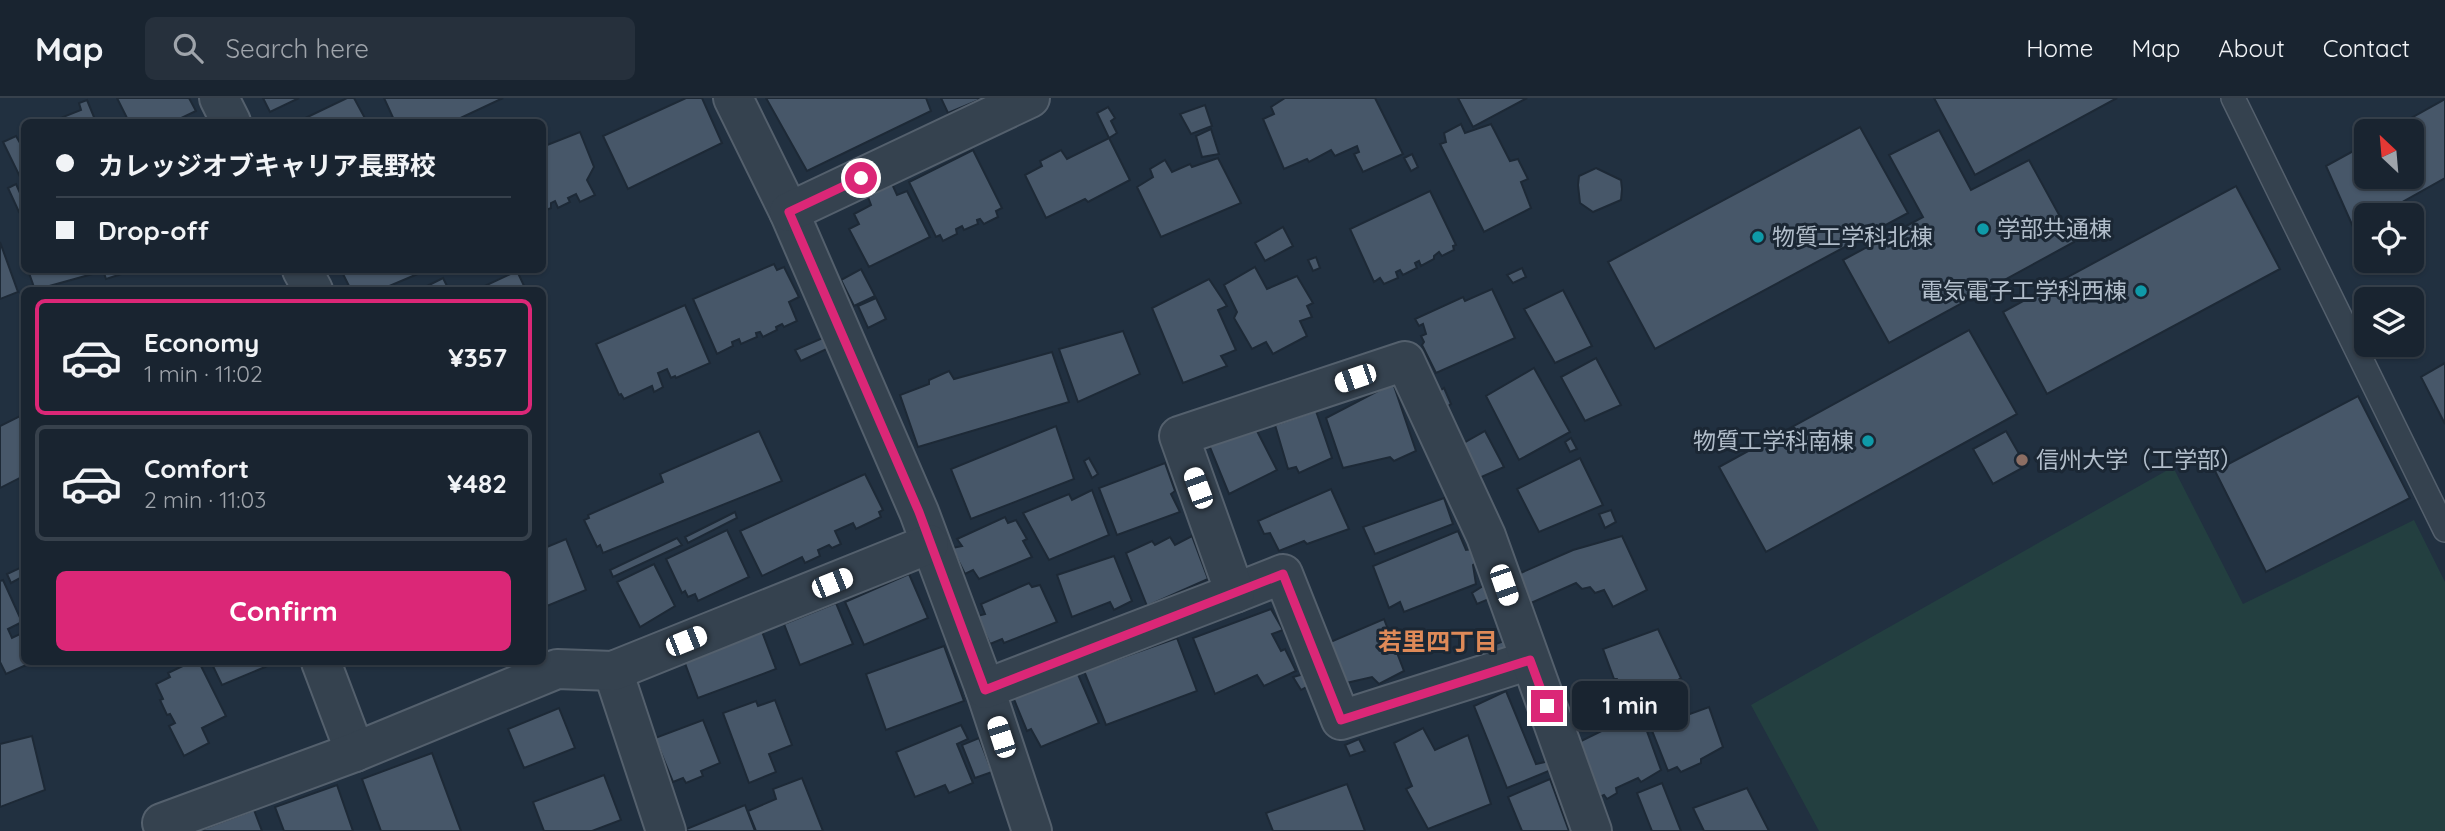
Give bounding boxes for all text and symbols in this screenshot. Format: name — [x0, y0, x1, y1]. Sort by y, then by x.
search box — [145, 17, 635, 80]
text: Map — [35, 28, 103, 69]
icon: search — [169, 29, 207, 67]
text: Search here — [225, 32, 369, 65]
text: Home — [2026, 33, 2093, 63]
text: Map — [2131, 33, 2180, 63]
text: About — [2218, 33, 2285, 63]
text: Contact — [2323, 33, 2410, 63]
north arrow — [2354, 119, 2424, 189]
map controls — [2354, 119, 2424, 357]
text: カレッジオブキャリア長野校 — [98, 149, 436, 182]
route start — [845, 162, 877, 194]
button: locate — [2354, 203, 2424, 273]
text: Drop-off — [98, 214, 209, 247]
place label: 学部共通棟 — [1997, 214, 2112, 243]
marker: 学部共通棟 — [1975, 221, 1991, 237]
place label: 物質工学科北棟 — [1772, 222, 1933, 251]
marker: 物質工学科北棟 — [1750, 229, 1766, 245]
place label: 電気電子工学科西棟 — [1920, 276, 2127, 305]
marker: 電気電子工学科西棟 — [2133, 283, 2149, 299]
button: layers — [2354, 287, 2424, 357]
icon: car — [60, 326, 123, 389]
text: Economy — [144, 326, 259, 359]
text: ¥357 — [448, 341, 507, 374]
text: 1 min · 11:02 — [144, 359, 263, 388]
car — [1332, 361, 1379, 395]
place label: 物質工学科南棟 — [1693, 426, 1854, 455]
marker: 物質工学科南棟 — [1860, 433, 1876, 449]
place label: 信州大学（工学部） — [2036, 445, 2243, 474]
icon: car — [60, 452, 123, 515]
text: Comfort — [144, 452, 249, 485]
marker: 信州大学（工学部） — [2014, 452, 2030, 468]
car — [1181, 465, 1216, 511]
text: ¥482 — [447, 467, 507, 500]
text: 2 min · 11:03 — [144, 485, 266, 514]
car — [1488, 562, 1521, 608]
car — [809, 565, 856, 601]
button: Confirm — [56, 571, 511, 651]
car — [663, 623, 710, 659]
district label: 若里四丁目 — [1378, 626, 1498, 656]
callout: 1 min — [1572, 682, 1687, 730]
route end — [1531, 690, 1563, 722]
text: 1 min — [1602, 691, 1658, 720]
car — [985, 714, 1018, 760]

